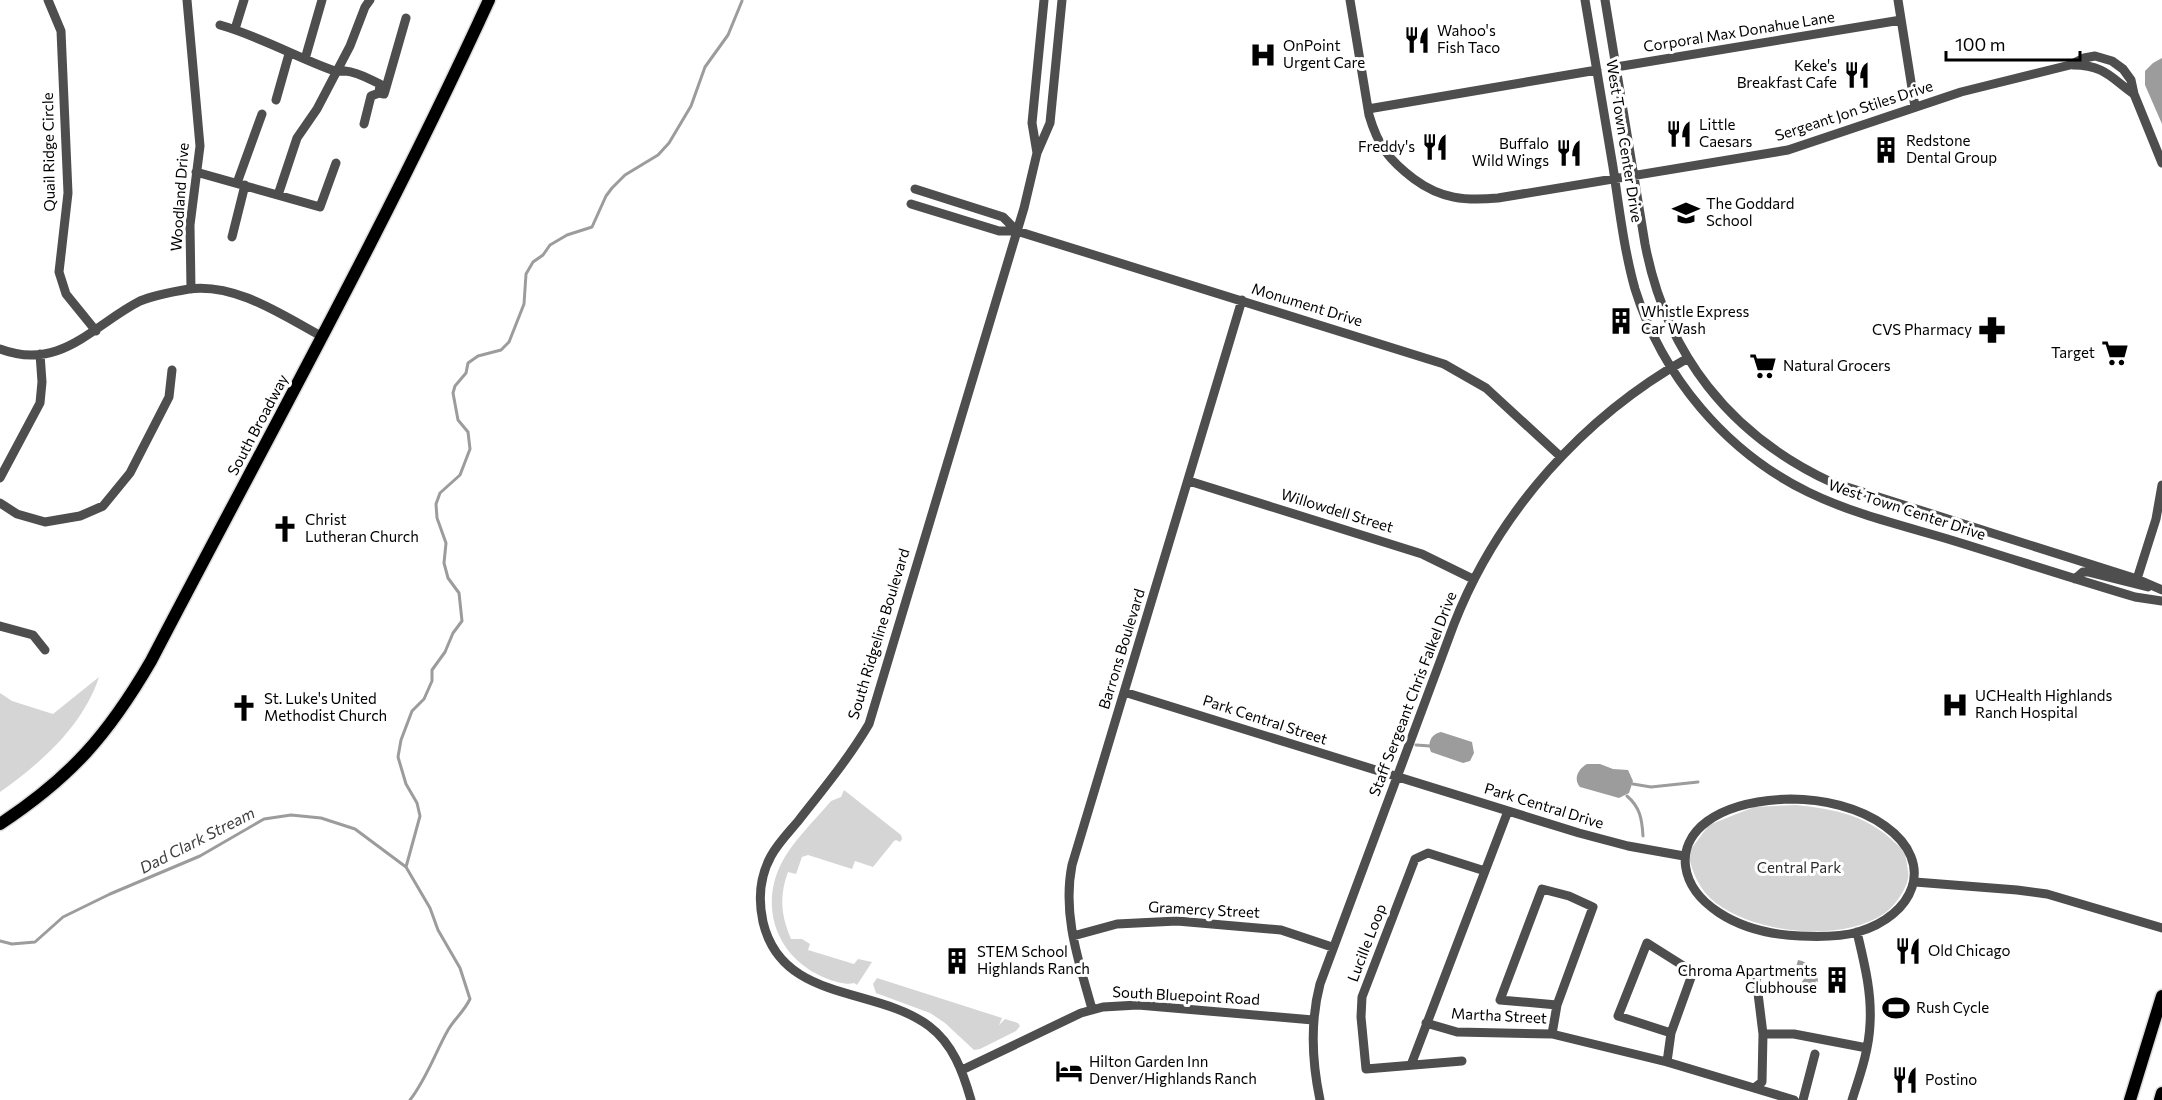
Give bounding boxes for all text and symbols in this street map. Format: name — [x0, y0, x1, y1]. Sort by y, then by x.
street label: Corporal Max Donahue Lane — [1642, 7, 1836, 55]
place label: Wahoo's Fish Taco — [1437, 21, 1500, 56]
scale bar — [1946, 24, 2080, 62]
restaurant icon: Wahoo's Fish Taco — [1402, 25, 1432, 55]
text: 100 m — [1955, 33, 2005, 55]
place label: OnPoint Urgent Care — [1283, 36, 1365, 71]
hospital icon: OnPoint Urgent Care — [1248, 40, 1278, 70]
place label: Keke's Breakfast Cafe — [1737, 56, 1837, 91]
street label: West Town Center Drive — [1603, 58, 1647, 224]
restaurant icon: Keke's Breakfast Cafe — [1842, 60, 1872, 90]
street label: Sergeant Jon Stiles Drive — [1772, 76, 1935, 144]
street label: Quail Ridge Circle — [38, 92, 58, 212]
place label: Little Caesars — [1699, 115, 1752, 150]
restaurant icon: Little Caesars — [1664, 119, 1694, 149]
place label: Redstone Dental Group — [1906, 131, 1997, 166]
restaurant icon: Freddy's — [1420, 132, 1450, 162]
place label: Buffalo Wild Wings — [1472, 134, 1549, 169]
building icon: Redstone Dental Group — [1871, 135, 1901, 165]
place label: Freddy's — [1358, 137, 1415, 155]
restaurant icon: Buffalo Wild Wings — [1554, 138, 1584, 168]
street label: Woodland Drive — [166, 142, 192, 252]
place label: The Goddard School — [1706, 194, 1795, 229]
school or university icon: The Goddard School — [1671, 198, 1701, 228]
street label: Monument Drive — [1250, 279, 1365, 330]
place label: Whistle Express Car Wash — [1641, 302, 1749, 337]
building icon: Whistle Express Car Wash — [1606, 306, 1636, 336]
pharmacy icon: CVS Pharmacy — [1977, 315, 2007, 345]
place label: CVS Pharmacy — [1872, 320, 1972, 338]
supermarket icon: Target — [2100, 338, 2130, 368]
place label: Target — [2051, 343, 2095, 361]
supermarket icon: Natural Grocers — [1748, 351, 1778, 381]
place label: Natural Grocers — [1783, 356, 1891, 374]
street label: South Broadway — [223, 371, 291, 478]
street label: West Town Center Drive — [1826, 475, 1988, 543]
street label: Willowdell Street — [1279, 484, 1396, 536]
place label: Christ Lutheran Church — [305, 510, 419, 545]
church icon: Christ Lutheran Church — [270, 514, 300, 544]
street label: South Ridgeline Boulevard — [843, 546, 913, 721]
street label: Barrons Boulevard — [1094, 586, 1148, 711]
street label: Staff Sergeant Chris Falkel Drive — [1365, 589, 1460, 799]
place label: UCHealth Highlands Ranch Hospital — [1975, 686, 2112, 721]
place label: St. Luke's United Methodist Church — [264, 689, 387, 724]
street label: Park Central Street — [1201, 690, 1330, 748]
hospital icon: UCHealth Highlands Ranch Hospital — [1940, 690, 1970, 720]
church icon: St. Luke's United Methodist Church — [229, 693, 259, 723]
street label: Park Central Drive — [1482, 778, 1606, 832]
water label: Dad Clark Stream — [136, 802, 258, 877]
park label: Central Park — [1757, 858, 1841, 876]
street label: Gramercy Street — [1148, 897, 1260, 921]
street label: Lucille Loop — [1343, 901, 1389, 984]
restaurant icon: Old Chicago — [1893, 936, 1923, 966]
place label: Old Chicago — [1928, 941, 2011, 959]
place label: STEM School Highlands Ranch — [977, 942, 1090, 977]
building icon: STEM School Highlands Ranch — [942, 946, 972, 976]
place label: Chroma Apartments Clubhouse — [1678, 961, 1817, 996]
building icon: Chroma Apartments Clubhouse — [1822, 965, 1852, 995]
street label: South Bluepoint Road — [1112, 982, 1260, 1008]
sports icon: Rush Cycle — [1881, 993, 1911, 1023]
place label: Rush Cycle — [1916, 998, 1989, 1016]
street label: Martha Street — [1451, 1004, 1547, 1026]
place label: Hilton Garden Inn Denver/Highlands Ranch — [1089, 1052, 1257, 1087]
hotel icon: Hilton Garden Inn Denver/Highlands Ranch — [1054, 1056, 1084, 1086]
restaurant icon: Postino — [1890, 1065, 1920, 1095]
place label: Postino — [1925, 1070, 1977, 1088]

